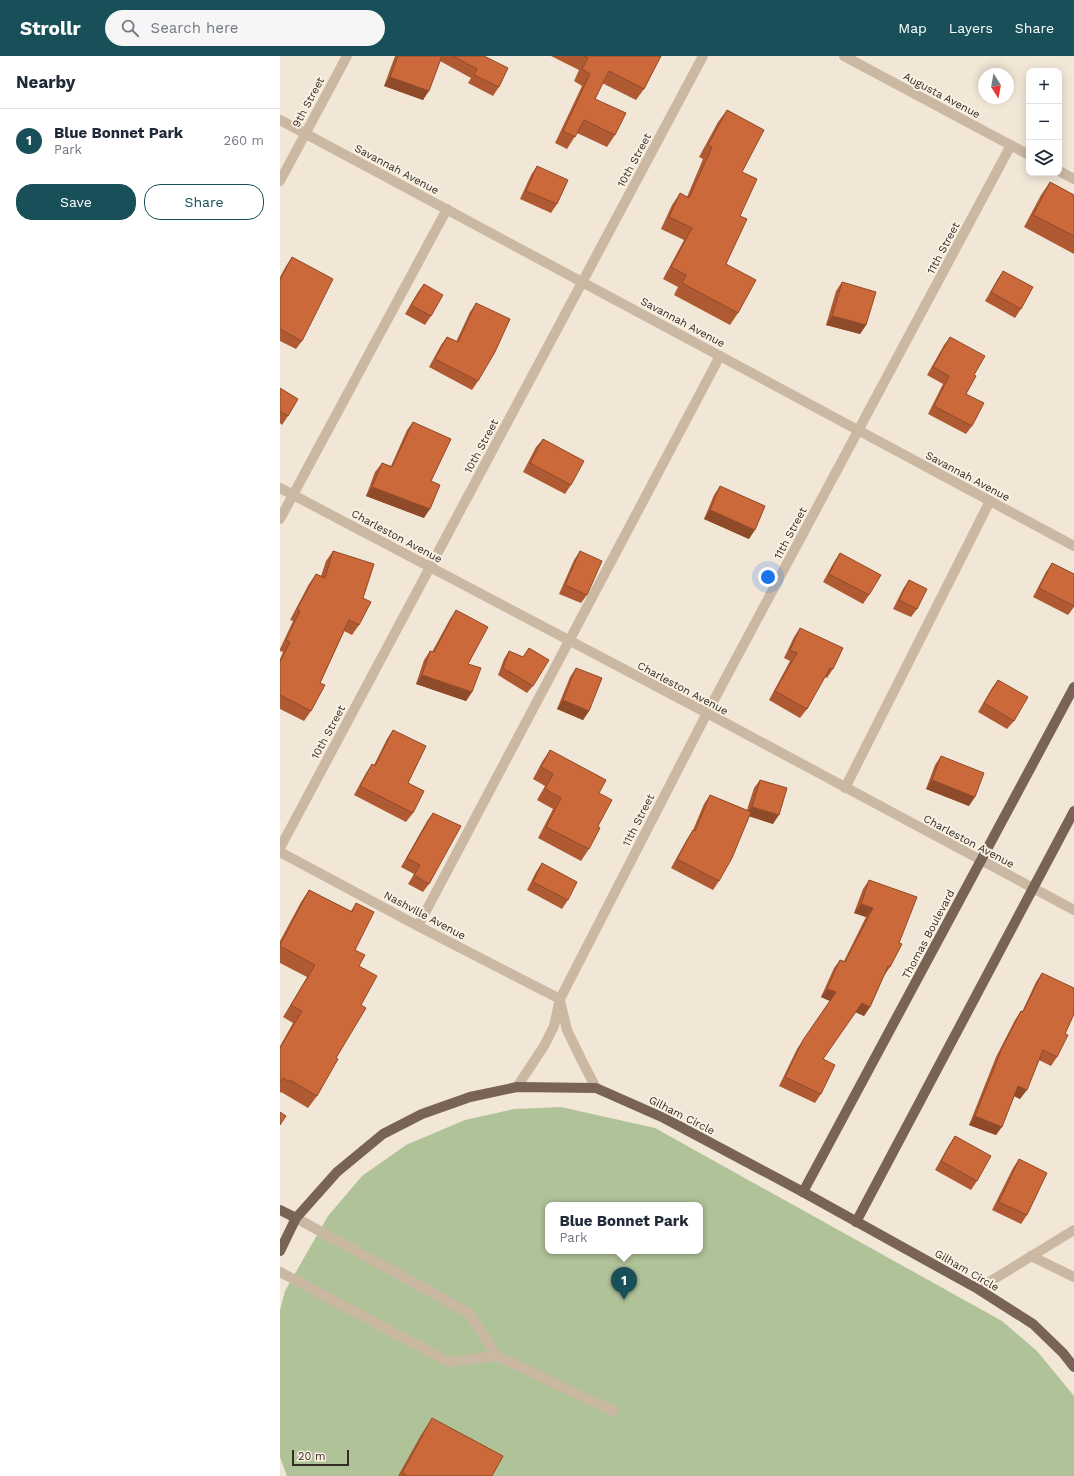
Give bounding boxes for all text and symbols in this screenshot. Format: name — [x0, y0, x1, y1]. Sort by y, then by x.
search box — [105, 10, 385, 46]
text: Strollr — [20, 17, 81, 40]
icon: search — [119, 17, 141, 39]
text: Search here — [151, 19, 239, 37]
text: Map — [898, 20, 927, 36]
text: Layers — [949, 20, 993, 36]
text: Share — [1015, 20, 1054, 36]
north arrow — [978, 68, 1014, 104]
map controls — [1026, 68, 1062, 176]
button: + — [1026, 68, 1062, 104]
street label: Augusta Avenue — [901, 70, 982, 121]
text: Nearby — [16, 72, 75, 92]
street label: 9th Street — [290, 75, 327, 130]
button: − — [1026, 104, 1062, 140]
text: Blue Bonnet Park — [54, 124, 183, 142]
street label: 10th Street — [615, 131, 654, 190]
text: 1 — [26, 133, 32, 148]
text: 260 m — [224, 133, 264, 148]
button: layers — [1026, 140, 1062, 176]
text: Park — [54, 142, 82, 157]
street label: Savannah Avenue — [352, 142, 441, 197]
button: Save — [16, 184, 136, 220]
button: Share — [144, 184, 264, 220]
street label: 11th Street — [924, 220, 963, 276]
street label: Savannah Avenue — [638, 295, 727, 350]
street label: 10th Street — [462, 417, 501, 476]
street label: Savannah Avenue — [923, 449, 1012, 504]
street label: 11th Street — [771, 505, 810, 561]
street label: Charleston Avenue — [349, 507, 444, 566]
your location — [758, 567, 778, 587]
street label: Charleston Avenue — [635, 659, 730, 718]
street label: 10th Street — [309, 703, 348, 762]
street label: 11th Street — [620, 792, 657, 849]
street label: Charleston Avenue — [921, 812, 1016, 871]
street label: Thomas Boulevard — [899, 887, 957, 981]
street label: Nashville Avenue — [382, 888, 468, 942]
street label: Gilham Circle — [647, 1093, 717, 1138]
popup — [545, 1202, 703, 1254]
text: Blue Bonnet Park — [559, 1212, 689, 1230]
text: Park — [559, 1230, 587, 1245]
street label: Gilham Circle — [932, 1247, 1001, 1294]
pin: 1 — [611, 1267, 637, 1300]
scale bar — [292, 1448, 349, 1467]
text: 20 m — [298, 1450, 326, 1463]

